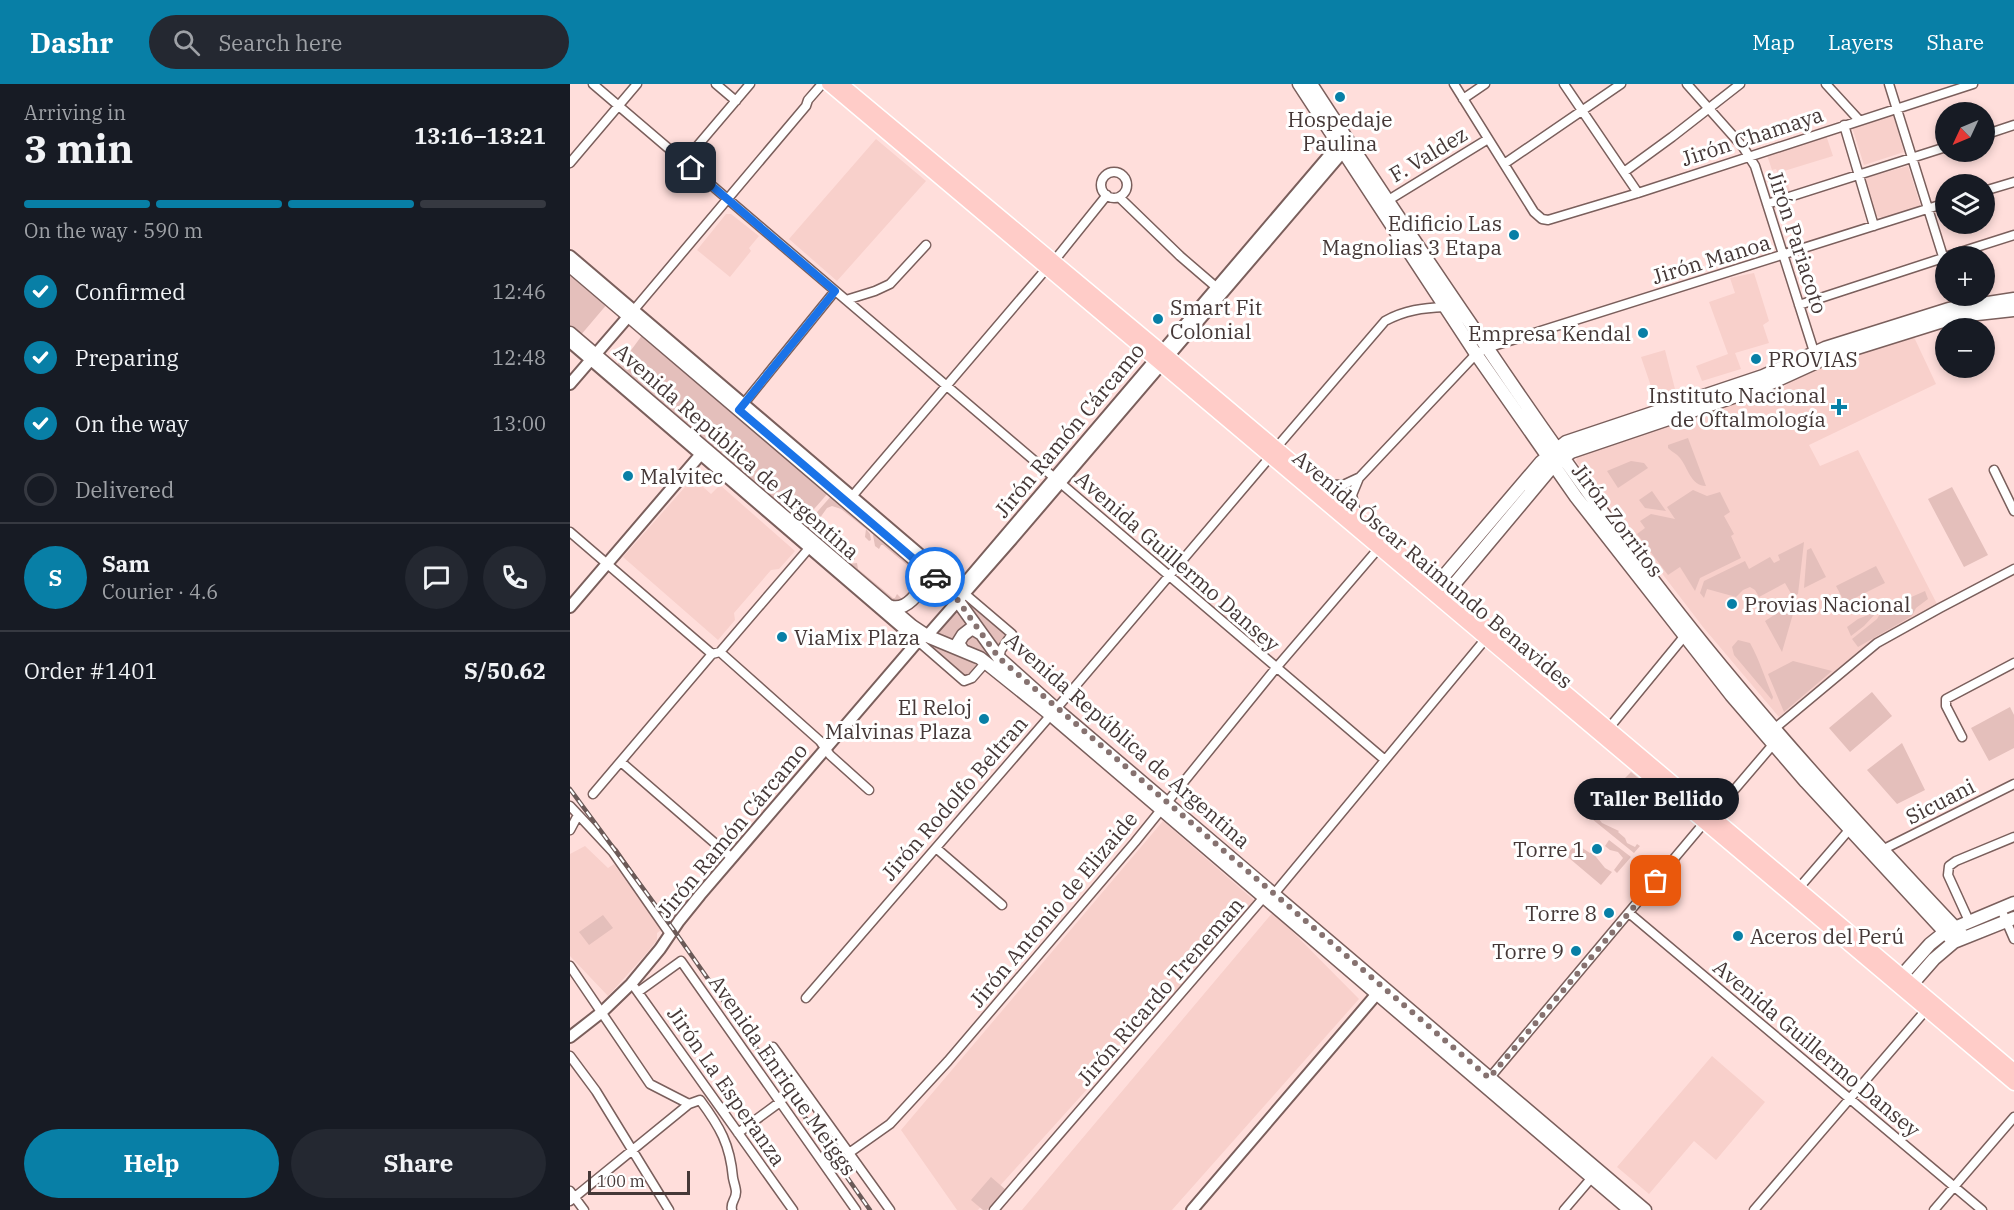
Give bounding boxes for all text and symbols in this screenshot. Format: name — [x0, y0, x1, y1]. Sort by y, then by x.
search box — [149, 15, 569, 69]
text: Dashr — [30, 24, 113, 61]
icon: search — [170, 26, 203, 59]
text: Search here — [218, 28, 342, 57]
text: Map — [1752, 28, 1795, 56]
text: Layers — [1828, 28, 1894, 56]
text: Share — [1927, 28, 1984, 56]
marker: Hospedaje Paulina — [1333, 90, 1347, 104]
text: Arriving in — [24, 99, 126, 126]
street label: Jirón Chamaya — [1678, 100, 1826, 172]
north arrow — [1935, 102, 1995, 162]
map controls — [1935, 102, 1995, 378]
place label: Hospedaje Paulina — [1287, 105, 1393, 157]
street label: F. Valdez — [1384, 120, 1472, 188]
text: 13:16–13:21 — [414, 121, 546, 150]
text: 3 min — [24, 123, 133, 174]
pin — [665, 142, 716, 193]
icon: home — [674, 151, 707, 184]
street label: Jirón Pariacoto — [1762, 167, 1834, 317]
button: layers — [1935, 174, 1995, 234]
place label: Edificio Las Magnolias 3 Etapa — [1322, 209, 1502, 261]
text: On the way · 590 m — [24, 217, 203, 244]
marker: Edificio Las Magnolias 3 Etapa — [1507, 228, 1521, 242]
street label: Jirón Manoa — [1648, 228, 1774, 290]
button: + — [1935, 246, 1995, 306]
icon: check — [24, 275, 57, 308]
text: Confirmed — [75, 277, 186, 306]
text: 12:46 — [492, 278, 546, 305]
place label: Smart Fit Colonial — [1170, 293, 1262, 345]
marker: Smart Fit Colonial — [1151, 312, 1165, 326]
button: − — [1935, 318, 1995, 378]
place label: Empresa Kendal — [1468, 319, 1631, 347]
marker: Empresa Kendal — [1636, 326, 1650, 340]
street label: Avenida República de Argentina — [608, 337, 866, 565]
street label: Jirón Ramón Cárcamo — [988, 337, 1150, 523]
icon: check — [24, 341, 57, 374]
text: Preparing — [75, 343, 179, 372]
text: 12:48 — [492, 344, 546, 371]
place label: PROVIAS — [1768, 345, 1858, 373]
marker: PROVIAS — [1749, 352, 1763, 366]
place label: Instituto Nacional de Oftalmología — [1648, 381, 1826, 433]
marker: Instituto Nacional de Oftalmología — [1830, 398, 1848, 416]
icon: check — [24, 407, 57, 440]
text: On the way — [75, 409, 189, 438]
text: 13:00 — [492, 410, 546, 437]
street label: Avenida Óscar Raimundo Benavides — [1287, 443, 1579, 695]
street label: Jirón Zorritos — [1566, 457, 1670, 583]
place label: Malvitec — [640, 462, 723, 490]
street label: Avenida Guillermo Dansey — [1070, 464, 1287, 658]
marker: Malvitec — [621, 469, 635, 483]
text: Delivered — [75, 475, 174, 504]
button: chat — [405, 546, 468, 609]
button: phone — [483, 546, 546, 609]
courier — [905, 547, 965, 607]
text: Sam — [102, 549, 150, 578]
icon: car — [919, 561, 952, 594]
text: S — [49, 563, 62, 592]
text: Courier · 4.6 — [102, 578, 218, 605]
place label: Provias Nacional — [1744, 590, 1910, 618]
marker: Provias Nacional — [1725, 597, 1739, 611]
place label: ViaMix Plaza — [794, 623, 920, 651]
street label: Avenida República de Argentina — [999, 626, 1257, 854]
marker: ViaMix Plaza — [775, 630, 789, 644]
text: Order #1401 — [24, 656, 158, 685]
text: S/50.62 — [464, 656, 546, 685]
place label: El Reloj Malvinas Plaza — [825, 693, 972, 745]
street label: Jirón Rodolfo Beltran — [875, 710, 1033, 886]
marker: El Reloj Malvinas Plaza — [977, 712, 991, 726]
street label: Jirón Ramón Cárcamo — [651, 737, 813, 923]
street label: Sicuani — [1901, 772, 1979, 830]
callout: Taller Bellido — [1574, 779, 1738, 821]
text: Taller Bellido — [1590, 785, 1723, 812]
street label: Jirón Antonio de Elizaide — [963, 805, 1143, 1013]
place label: Torre 1 — [1513, 835, 1585, 863]
marker: Torre 1 — [1590, 842, 1604, 856]
pin — [1630, 855, 1681, 906]
icon: bag — [1639, 864, 1672, 897]
street label: Jirón Ricardo Treneman — [1070, 891, 1250, 1091]
place label: Torre 8 — [1525, 899, 1597, 927]
marker: Torre 8 — [1602, 906, 1616, 920]
place label: Aceros del Perú — [1750, 922, 1904, 950]
marker: Aceros del Perú — [1731, 929, 1745, 943]
place label: Torre 9 — [1492, 937, 1564, 965]
marker: Torre 9 — [1569, 944, 1583, 958]
street label: Avenida Guillermo Dansey — [1708, 953, 1927, 1144]
street label: Avenida Enrique Meiggs — [703, 969, 863, 1181]
street label: Jirón La Esperanza — [661, 1001, 793, 1171]
button: Help — [24, 1129, 279, 1198]
button: Share — [291, 1129, 546, 1198]
scale bar — [588, 1168, 690, 1196]
text: 100 m — [597, 1171, 645, 1191]

